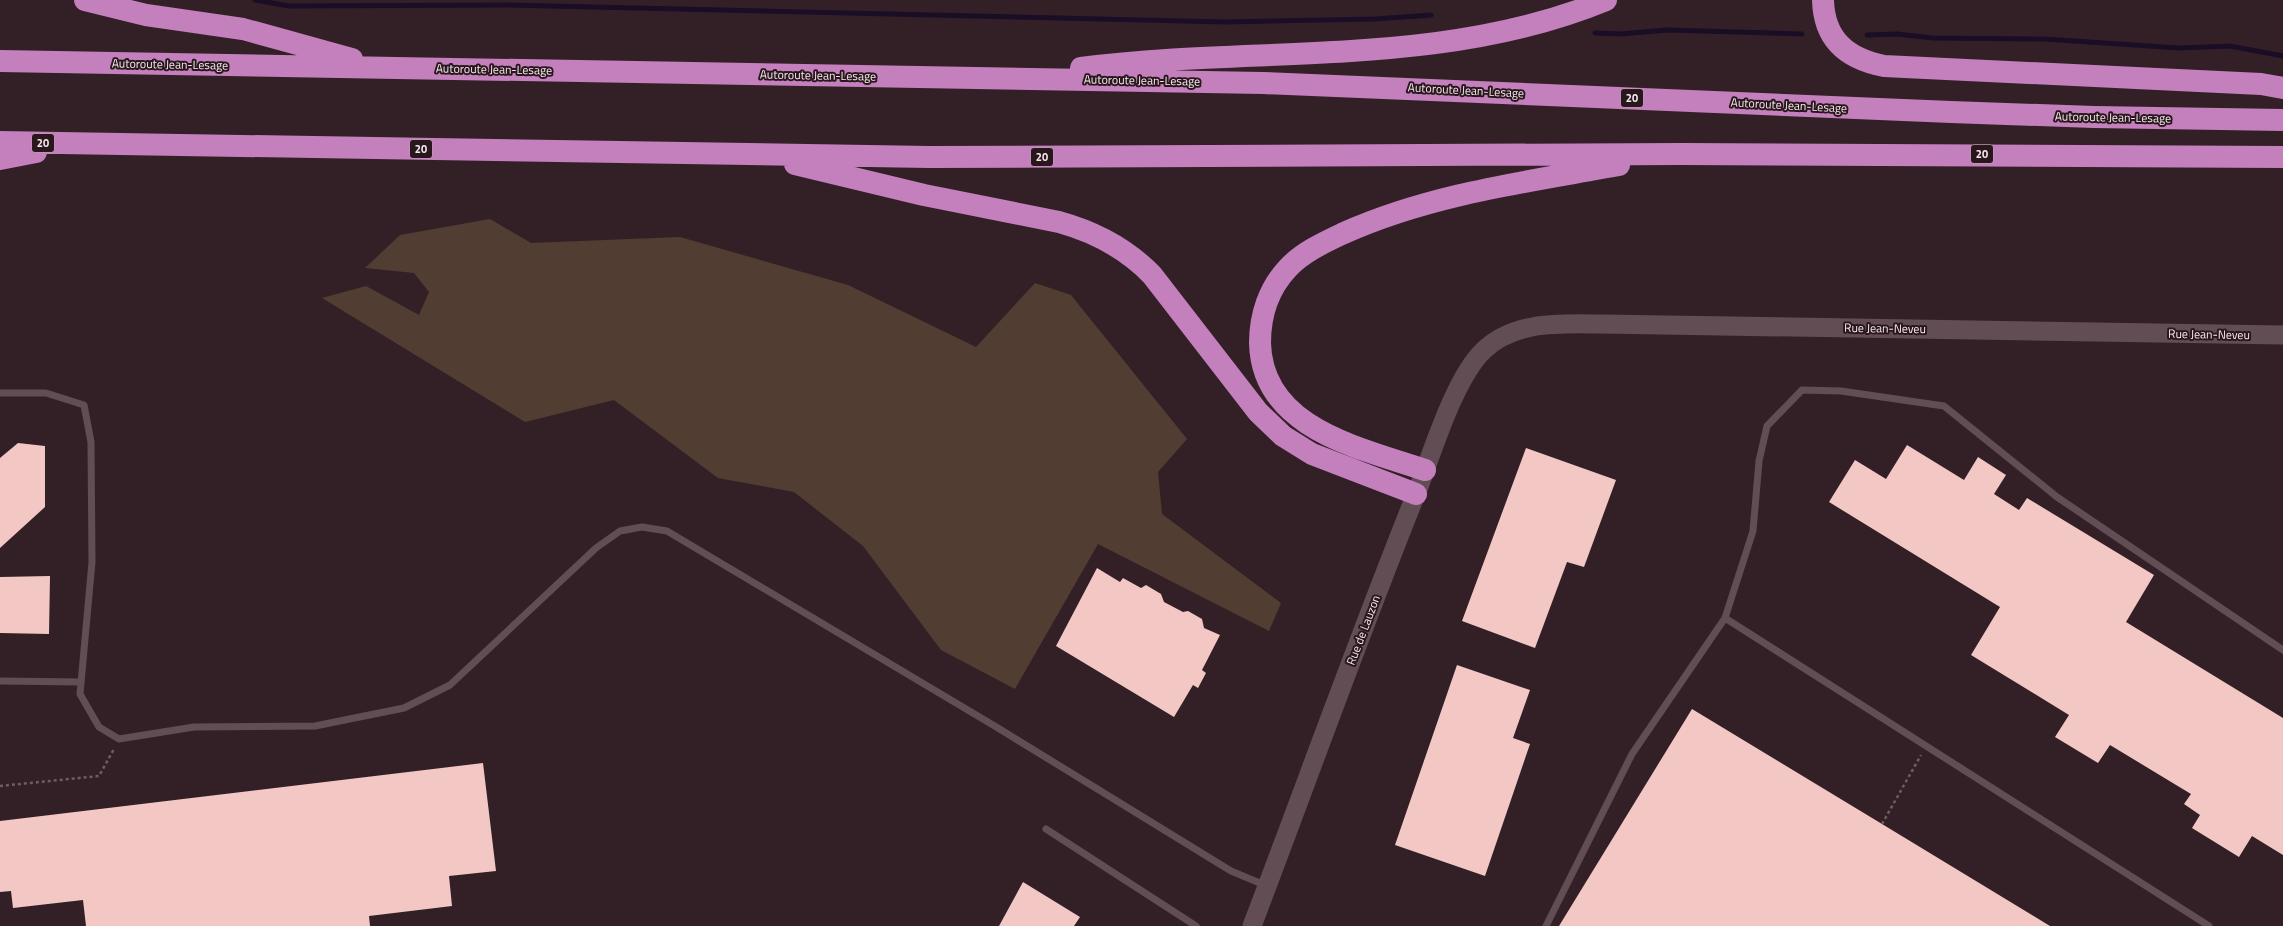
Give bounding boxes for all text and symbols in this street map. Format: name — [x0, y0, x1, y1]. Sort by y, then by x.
street label: Autoroute Jean-Lesage — [112, 53, 228, 75]
street label: Autoroute Jean-Lesage — [436, 58, 552, 80]
street label: Autoroute Jean-Lesage — [760, 64, 876, 86]
street label: Autoroute Jean-Lesage — [1084, 69, 1200, 91]
street label: Autoroute Jean-Lesage — [1407, 77, 1525, 103]
road number: 20 — [1621, 89, 1643, 107]
street label: Autoroute Jean-Lesage — [1730, 92, 1848, 118]
street label: Autoroute Jean-Lesage — [2055, 106, 2171, 128]
road number: 20 — [32, 134, 54, 152]
road number: 20 — [410, 140, 432, 158]
road number: 20 — [1971, 145, 1993, 163]
road number: 20 — [1031, 148, 1053, 166]
street label: Rue Jean-Neveu — [1844, 318, 1926, 338]
street label: Rue Jean-Neveu — [2168, 324, 2250, 344]
street label: Rue de Lauzon — [1341, 592, 1385, 668]

